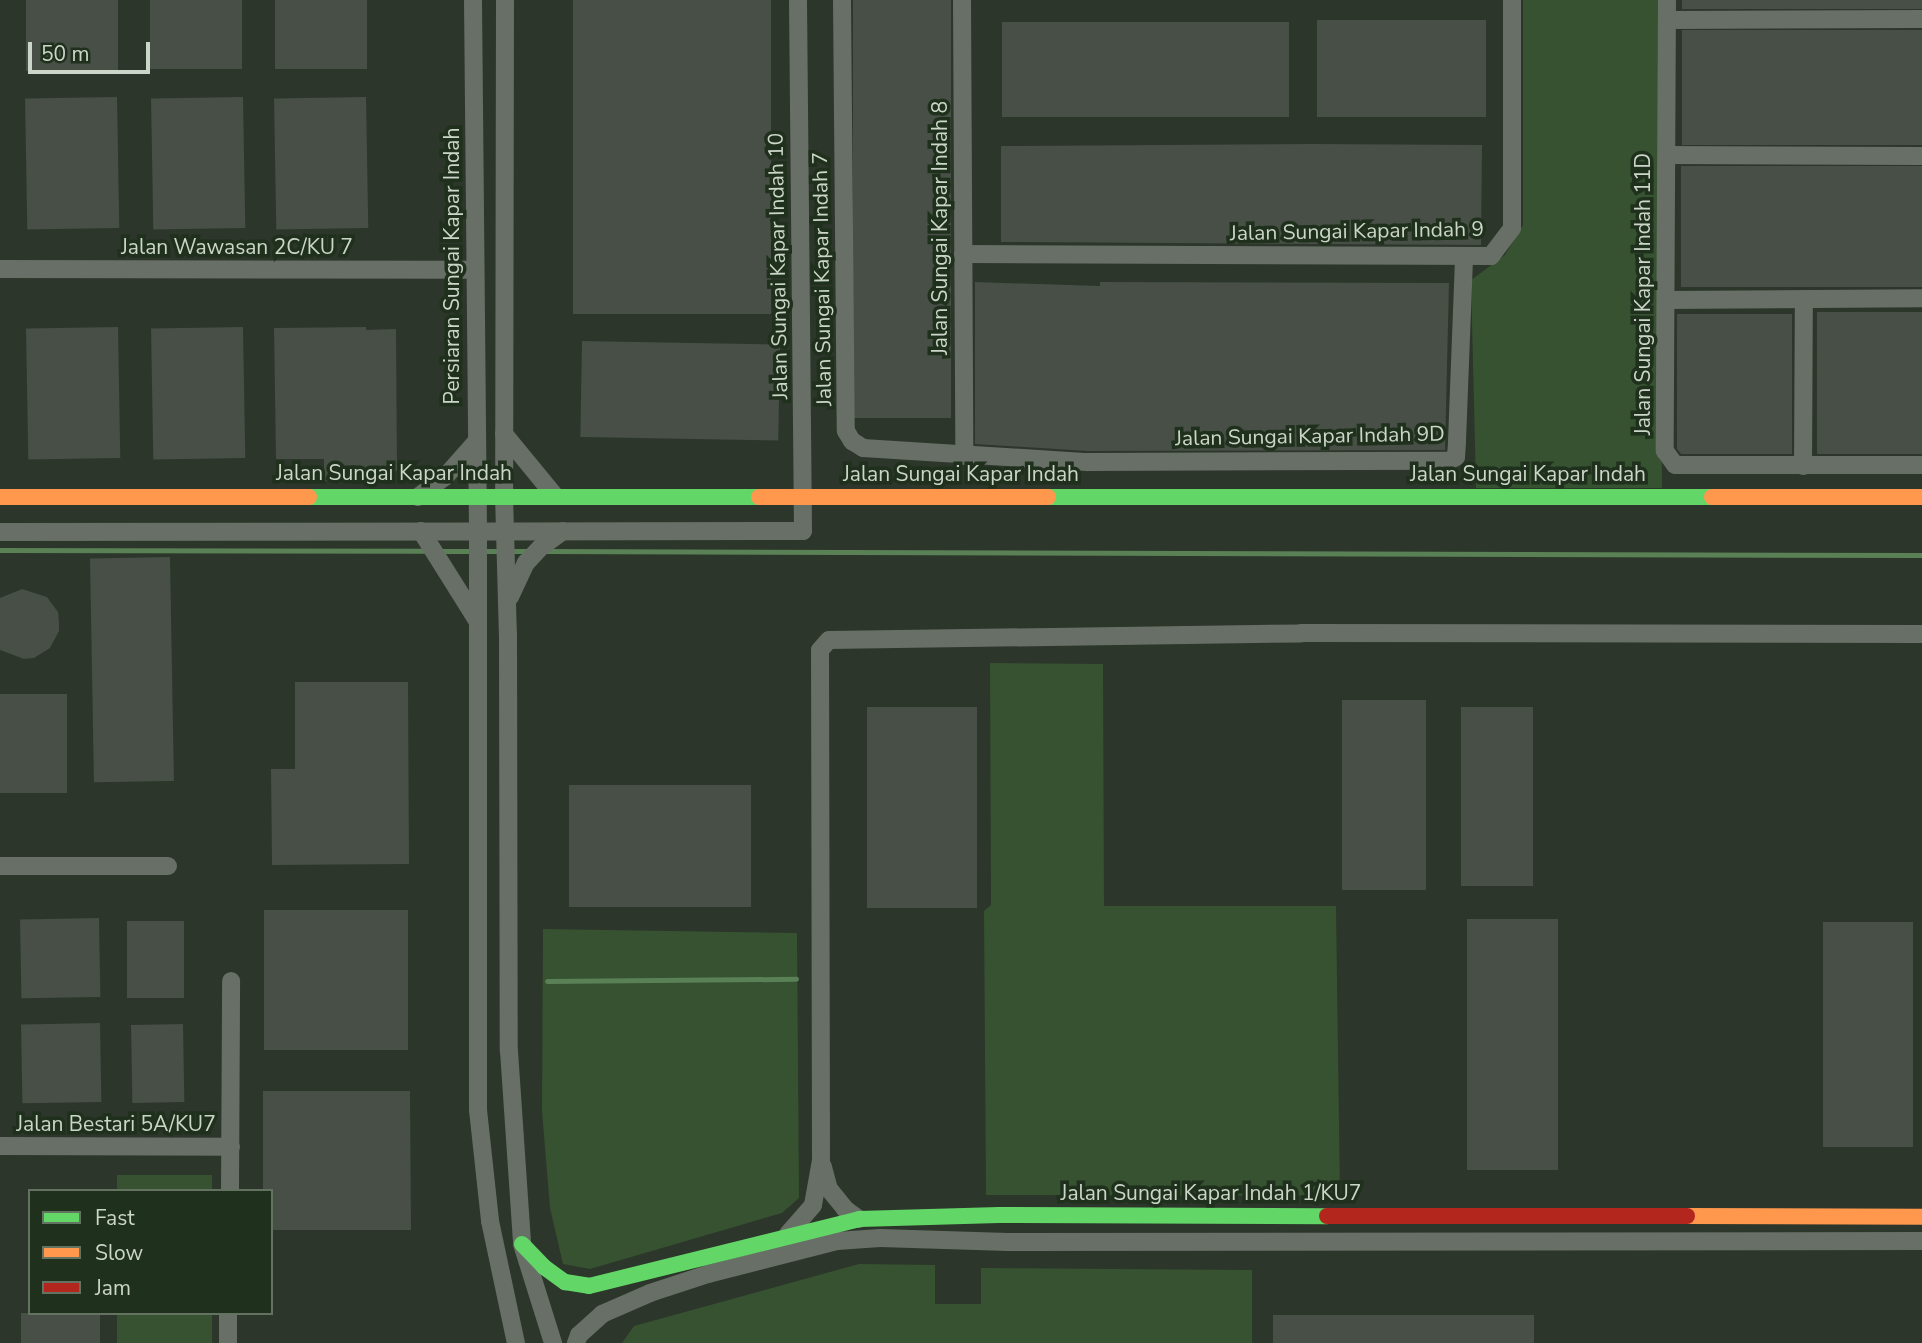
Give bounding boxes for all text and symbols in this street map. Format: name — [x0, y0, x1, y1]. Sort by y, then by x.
scale bar — [32, 28, 154, 72]
text: 50 m — [41, 40, 90, 68]
street label: Jalan Sungai Kapar Indah 8 — [927, 101, 953, 355]
street label: Persiaran Sungai Kapar Indah — [439, 128, 465, 404]
street label: Jalan Sungai Kapar Indah 10 — [763, 132, 793, 400]
street label: Jalan Sungai Kapar Indah 7 — [807, 152, 837, 406]
street label: Jalan Sungai Kapar Indah 11D — [1630, 153, 1656, 435]
street label: Jalan Sungai Kapar Indah 9 — [1230, 216, 1484, 246]
street label: Jalan Wawasan 2C/KU 7 — [121, 234, 353, 260]
street label: Jalan Sungai Kapar Indah 9D — [1175, 421, 1445, 451]
street label: Jalan Sungai Kapar Indah — [276, 460, 512, 486]
street label: Jalan Sungai Kapar Indah — [843, 461, 1079, 487]
street label: Jalan Sungai Kapar Indah — [1410, 461, 1646, 487]
street label: Jalan Bestari 5A/KU7 — [16, 1111, 216, 1137]
street label: Jalan Sungai Kapar Indah 1/KU7 — [1061, 1180, 1361, 1206]
legend — [28, 1189, 273, 1315]
text: Fast — [95, 1204, 135, 1232]
text: Slow — [95, 1239, 143, 1267]
text: Jam — [95, 1274, 131, 1302]

